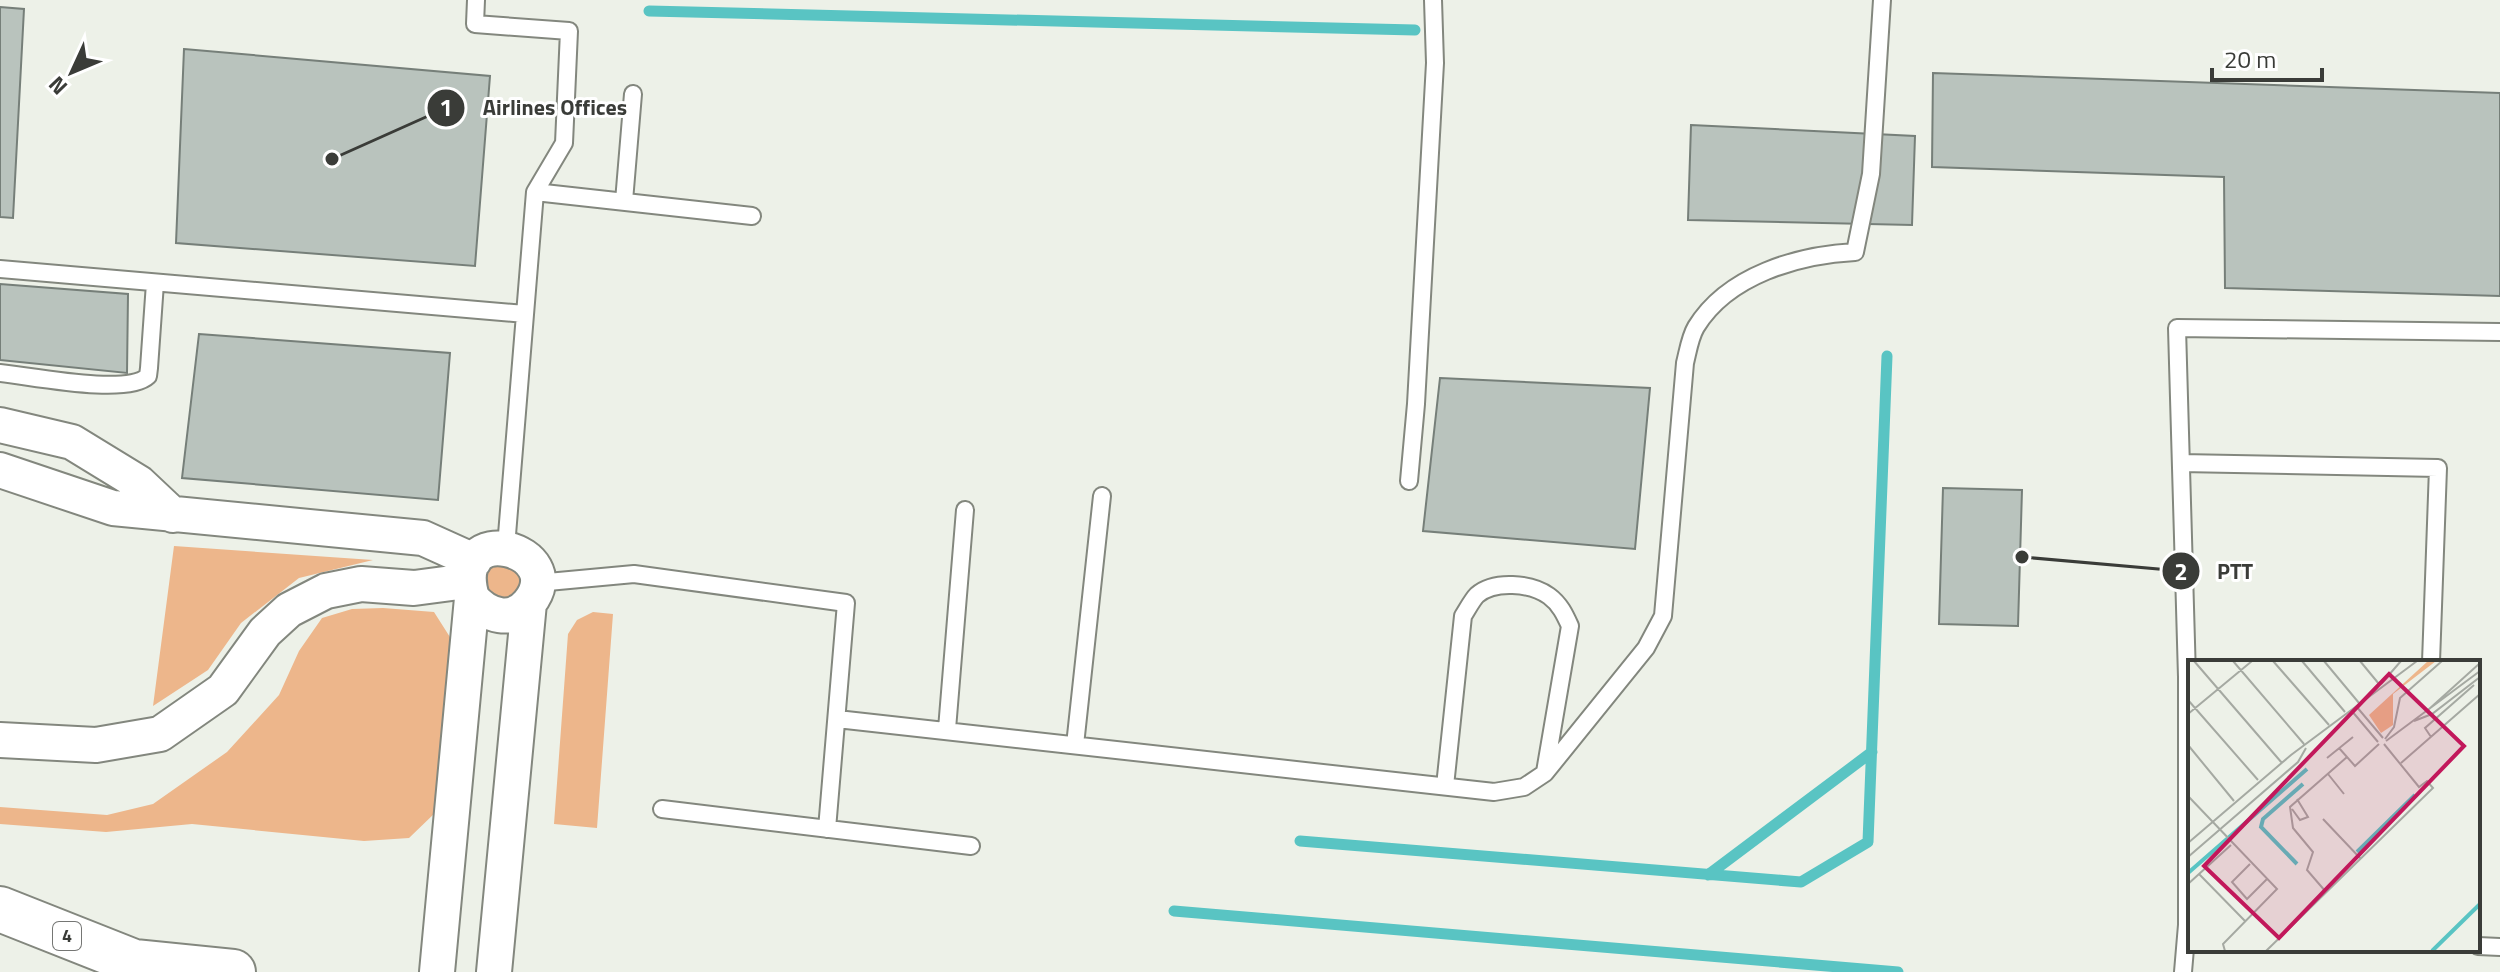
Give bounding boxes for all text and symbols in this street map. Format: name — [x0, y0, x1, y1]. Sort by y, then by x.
north arrow — [32, 32, 112, 112]
scale bar — [2212, 32, 2322, 82]
text: 20 m — [2224, 41, 2276, 77]
text: N — [40, 69, 75, 103]
callout: Airlines Offices — [426, 85, 643, 131]
text: 1 — [439, 89, 453, 125]
text: Airlines Offices — [483, 90, 627, 124]
callout: PTT — [2161, 548, 2269, 594]
text: 2 — [2174, 553, 2188, 589]
text: PTT — [2217, 554, 2253, 588]
inset map — [2188, 660, 2480, 952]
road number: 4 — [53, 922, 81, 950]

